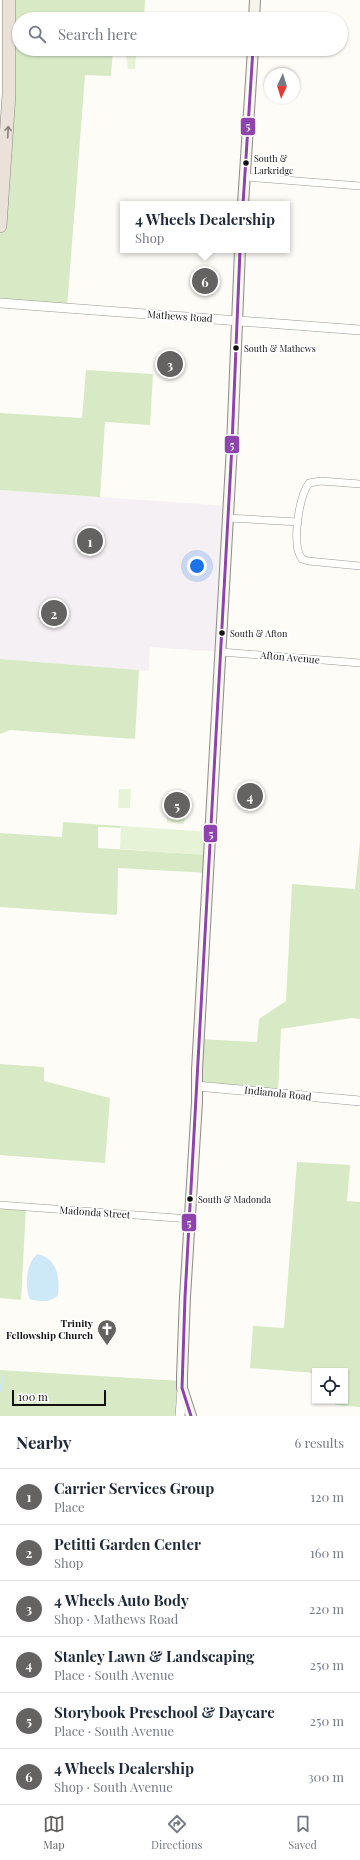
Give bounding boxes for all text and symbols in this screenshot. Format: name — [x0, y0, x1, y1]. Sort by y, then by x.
search box — [12, 12, 348, 56]
icon: search — [26, 23, 48, 45]
text: Search here — [58, 24, 137, 44]
north arrow — [264, 68, 300, 104]
line badge: 5 — [240, 117, 256, 136]
text: 5 — [245, 118, 251, 133]
one-way arrow — [4, 126, 11, 139]
place label: South & Larkridge — [254, 152, 294, 176]
marker: South & Larkridge — [241, 158, 251, 168]
popup — [120, 201, 290, 253]
text: 4 Wheels Dealership — [135, 209, 275, 229]
text: Shop — [135, 229, 164, 246]
pin: 6 — [192, 266, 218, 296]
street label: Mathews Road — [147, 307, 213, 325]
place label: South & Mathews — [244, 342, 316, 354]
marker: South & Mathews — [231, 343, 241, 353]
pin: 3 — [157, 349, 183, 379]
line badge: 5 — [224, 435, 240, 454]
text: 5 — [229, 437, 235, 452]
pin: 1 — [77, 526, 103, 556]
your location — [187, 556, 207, 576]
pin: 2 — [41, 598, 67, 628]
place label: South & Afton — [230, 627, 288, 639]
marker: South & Afton — [217, 628, 227, 638]
street label: Afton Avenue — [259, 647, 320, 667]
pin: 4 — [237, 781, 263, 811]
pin: 5 — [164, 790, 190, 820]
line badge: 5 — [203, 824, 218, 843]
text: 5 — [208, 826, 214, 841]
street label: Indianola Road — [244, 1083, 312, 1104]
place label: South & Madonda — [198, 1193, 272, 1205]
marker: South & Madonda — [185, 1194, 195, 1204]
street label: Madonda Street — [59, 1203, 131, 1221]
line badge: 5 — [181, 1213, 197, 1232]
text: 5 — [186, 1215, 192, 1230]
place label: Trinity Fellowship Church — [6, 1316, 94, 1342]
church icon: Trinity Fellowship Church — [96, 1318, 118, 1346]
map controls — [312, 1368, 348, 1404]
button: locate — [312, 1368, 348, 1404]
scale bar — [12, 1388, 106, 1407]
text: 100 m — [18, 1389, 48, 1404]
text: Nearby — [16, 1431, 71, 1453]
text: 6 results — [294, 1434, 344, 1451]
text: Carrier Services Group — [54, 1478, 214, 1498]
text: 1 — [27, 1488, 31, 1505]
text: 120 m — [310, 1488, 344, 1505]
text: Place — [54, 1498, 85, 1515]
text: Petitti Garden Center — [54, 1534, 201, 1554]
text: 2 — [26, 1544, 32, 1561]
text: 160 m — [310, 1544, 344, 1561]
text: Shop — [54, 1554, 83, 1571]
text: 4 Wheels Auto Body — [54, 1590, 189, 1610]
text: 3 — [26, 1600, 32, 1617]
text: 220 m — [309, 1600, 344, 1617]
text: Shop · Mathews Road — [54, 1610, 178, 1627]
text: Stanley Lawn & Landscaping — [54, 1646, 254, 1666]
text: 4 — [26, 1656, 32, 1673]
text: 250 m — [310, 1656, 344, 1673]
text: Place · South Avenue — [54, 1666, 174, 1683]
text: Storybook Preschool & Daycare — [54, 1702, 275, 1722]
text: 5 — [26, 1712, 32, 1729]
text: 250 m — [310, 1712, 344, 1729]
text: Place · South Avenue — [54, 1722, 174, 1739]
text: 4 Wheels Dealership — [54, 1758, 194, 1778]
text: 6 — [25, 1768, 33, 1785]
text: 300 m — [308, 1768, 344, 1785]
text: Shop · South Avenue — [54, 1778, 173, 1795]
tab: Map — [43, 1813, 65, 1852]
tab: Directions — [151, 1813, 202, 1852]
tab: Saved — [288, 1813, 317, 1852]

